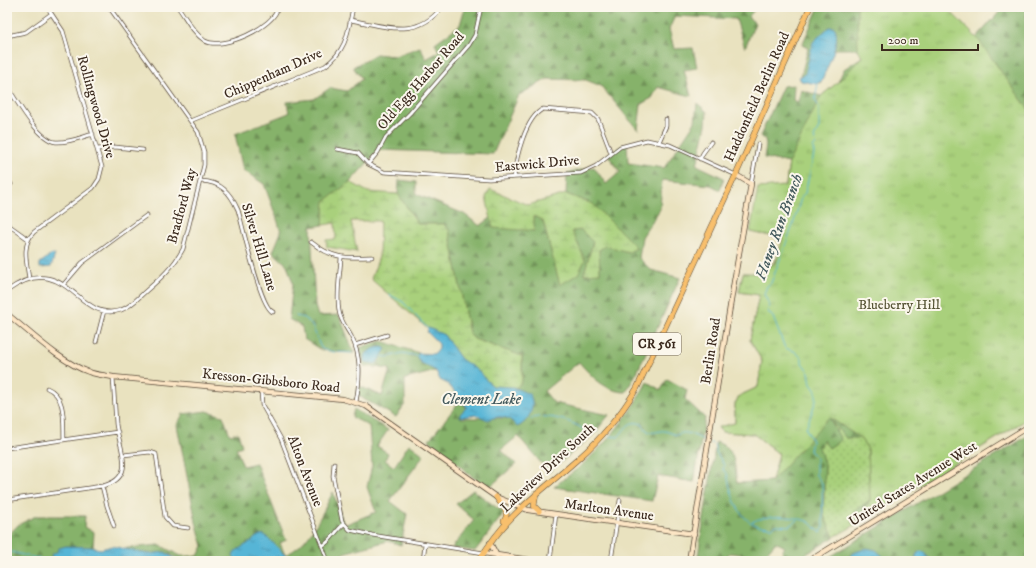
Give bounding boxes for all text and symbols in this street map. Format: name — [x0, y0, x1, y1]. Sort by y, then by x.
scale bar — [882, 26, 978, 52]
street label: Old Egg Harbor Road — [374, 28, 468, 134]
street label: Haddonfield Berlin Road — [720, 29, 794, 165]
text: 200 m — [888, 33, 918, 48]
street label: Chippenham Drive — [221, 44, 325, 104]
street label: Rollingwood Drive — [73, 53, 119, 161]
street label: Eastwick Drive — [494, 151, 580, 177]
street label: Bradford Way — [163, 166, 201, 246]
water label: Haney Run Branch — [751, 171, 807, 283]
street label: Silver Hill Lane — [237, 201, 281, 293]
park label: Blueberry Hill — [858, 296, 941, 314]
street label: Berlin Road — [697, 317, 725, 385]
road number: CR 561 — [633, 333, 681, 355]
street label: Kresson-Gibbsboro Road — [201, 365, 341, 397]
water label: Clement Lake — [441, 390, 522, 409]
street label: Lakeview Drive South — [497, 419, 600, 517]
street label: Alton Avenue — [283, 433, 327, 509]
street label: United States Avenue West — [846, 437, 981, 531]
street label: Marlton Avenue — [563, 495, 655, 525]

